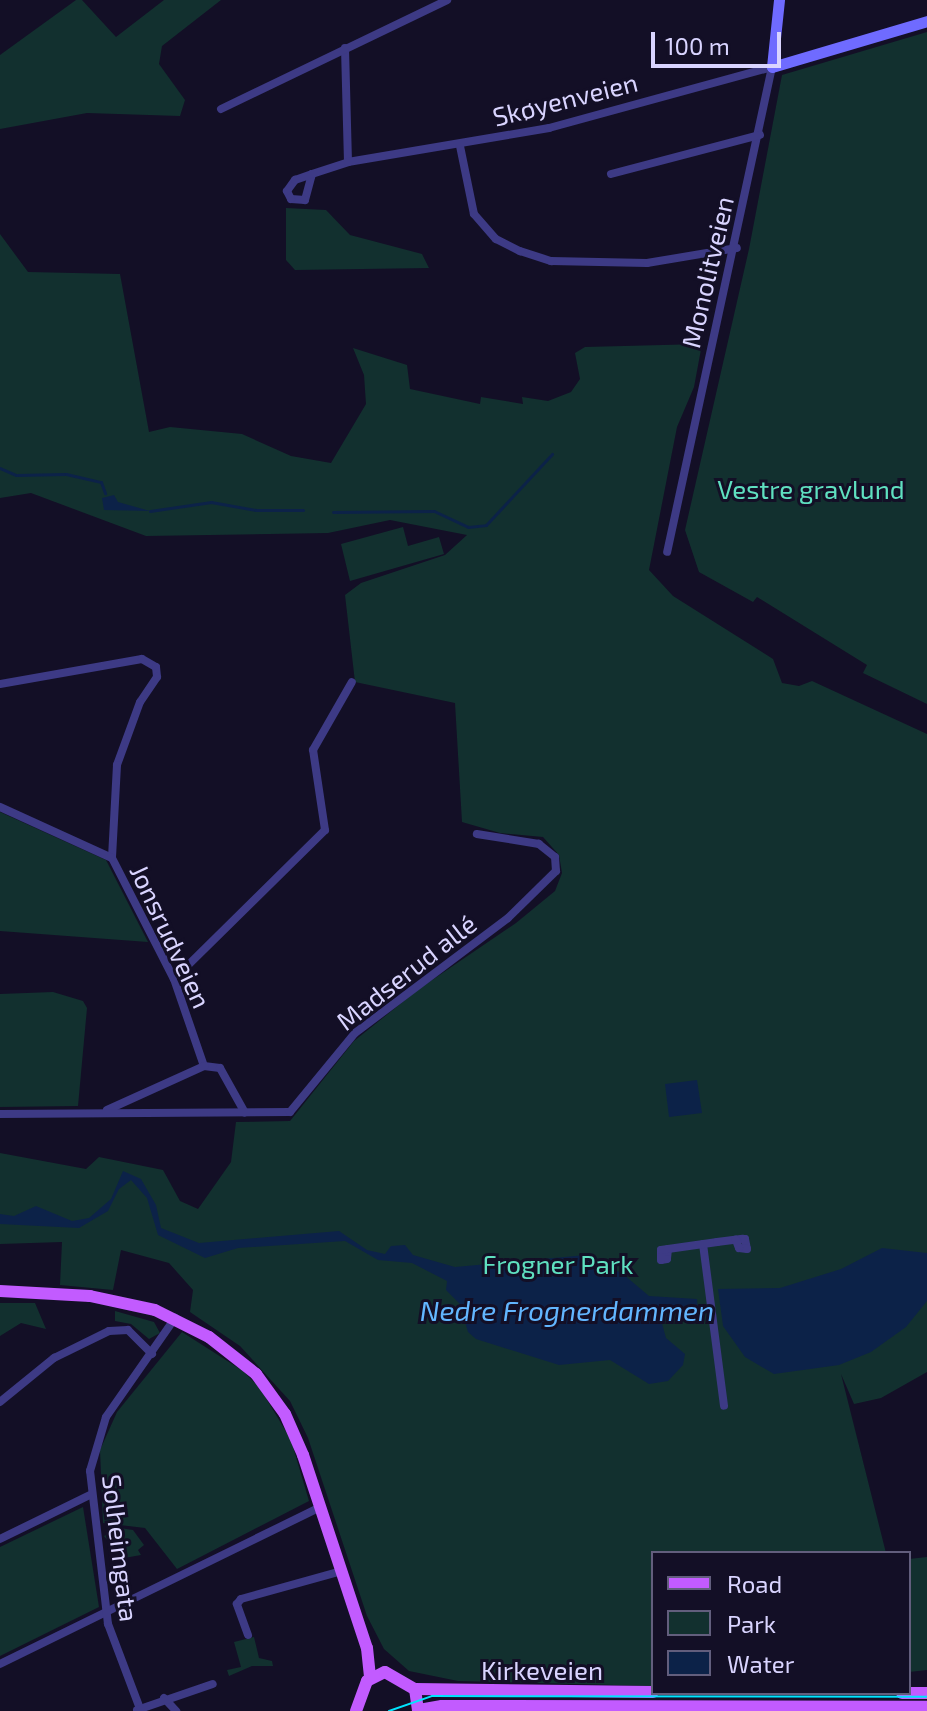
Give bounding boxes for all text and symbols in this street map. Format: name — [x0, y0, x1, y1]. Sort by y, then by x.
scale bar — [655, 16, 785, 66]
text: 100 m — [665, 31, 730, 60]
street label: Skøyenveien — [489, 66, 641, 132]
street label: Monolitveien — [674, 193, 740, 351]
park label: Vestre gravlund — [717, 473, 905, 505]
street label: Jonsrudveien — [124, 859, 218, 1013]
street label: Madserud allé — [330, 908, 482, 1036]
park label: Frogner Park — [482, 1248, 634, 1280]
water label: Nedre Frognerdammen — [420, 1293, 714, 1327]
street label: Solheimgata — [96, 1473, 146, 1623]
legend — [651, 1551, 911, 1695]
text: Road — [727, 1569, 782, 1598]
text: Park — [727, 1609, 776, 1638]
text: Water — [727, 1649, 794, 1678]
street label: Kirkeveien — [481, 1654, 603, 1686]

